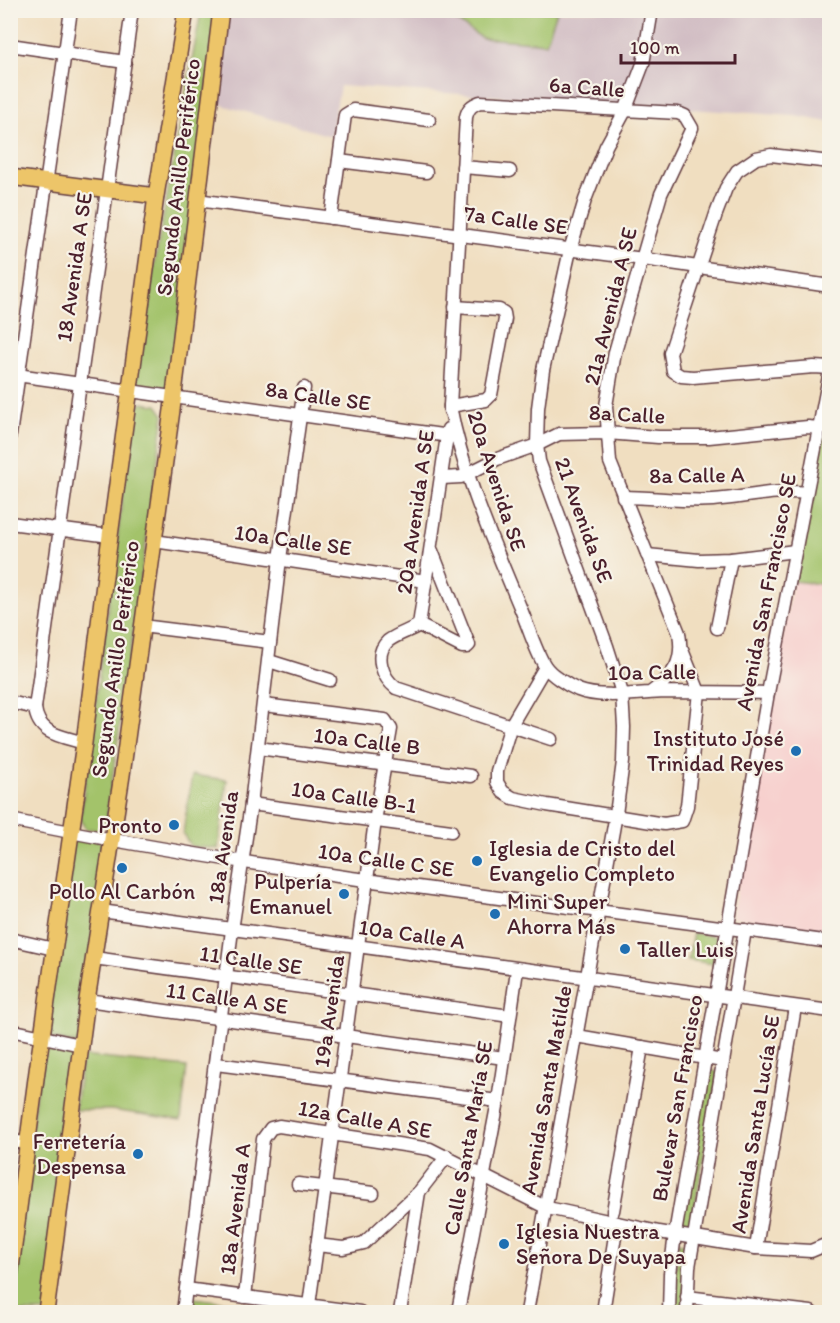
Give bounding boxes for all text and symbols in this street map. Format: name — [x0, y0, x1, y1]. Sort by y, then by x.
scale bar — [621, 27, 735, 65]
text: 100 m — [630, 37, 680, 59]
street label: Segundo Anillo Periférico — [150, 57, 206, 297]
street label: 6a Calle — [548, 71, 626, 103]
street label: 18 Avenida A SE — [50, 190, 98, 344]
street label: 7a Calle SE — [462, 199, 570, 241]
street label: 21a Avenida A SE — [577, 224, 643, 388]
street label: 8a Calle SE — [264, 375, 372, 417]
street label: 8a Calle — [588, 399, 666, 429]
street label: 20a Avenida SE — [462, 407, 532, 555]
street label: 20a Avenida A SE — [390, 428, 440, 596]
street label: 21 Avenida SE — [549, 454, 619, 586]
street label: 8a Calle A — [649, 461, 745, 489]
street label: Avenida San Francisco SE — [730, 471, 802, 713]
street label: 10a Calle SE — [233, 518, 353, 562]
street label: Segundo Anillo Periférico — [85, 539, 145, 779]
street label: 10a Calle — [608, 658, 696, 686]
street label: 10a Calle B — [312, 721, 422, 761]
place label: Instituto José Trinidad Reyes — [647, 725, 784, 777]
marker: Instituto José Trinidad Reyes — [789, 744, 803, 758]
street label: 10a Calle B-1 — [290, 775, 418, 819]
street label: 18a Avenida — [202, 788, 244, 905]
place label: Pronto — [98, 812, 162, 839]
marker: Pronto — [167, 818, 181, 832]
place label: Iglesia de Cristo del Evangelio Completo — [489, 835, 675, 887]
street label: 10a Calle C SE — [316, 837, 456, 883]
marker: Iglesia de Cristo del Evangelio Completo — [470, 854, 484, 868]
marker: Pollo Al Carbón — [115, 861, 129, 875]
place label: Pulpería Emanuel — [249, 868, 333, 920]
place label: Pollo Al Carbón — [49, 878, 196, 905]
marker: Pulpería Emanuel — [337, 887, 351, 901]
place label: Mini Super Ahorra Más — [507, 888, 616, 940]
marker: Mini Super Ahorra Más — [488, 907, 502, 921]
street label: 10a Calle A — [357, 913, 467, 955]
place label: Taller Luis — [637, 936, 734, 963]
street label: 11 Calle SE — [198, 939, 304, 981]
marker: Taller Luis — [618, 942, 632, 956]
street label: 19a Avenida — [308, 953, 350, 1069]
street label: 11 Calle A SE — [164, 976, 290, 1020]
street label: Avenida Santa Matilde — [514, 983, 578, 1197]
street label: Bulevar San Francisco — [645, 992, 709, 1204]
street label: Avenida Santa Lucía SE — [724, 1013, 786, 1235]
street label: Calle Santa María SE — [438, 1039, 498, 1237]
street label: 12a Calle A SE — [296, 1094, 434, 1144]
place label: Ferretería Despensa — [33, 1128, 127, 1180]
street label: 18a Avenida A — [214, 1141, 256, 1277]
marker: Ferretería Despensa — [131, 1147, 145, 1161]
place label: Iglesia Nuestra Señora De Suyapa — [516, 1218, 687, 1270]
marker: Iglesia Nuestra Señora De Suyapa — [497, 1237, 511, 1251]

